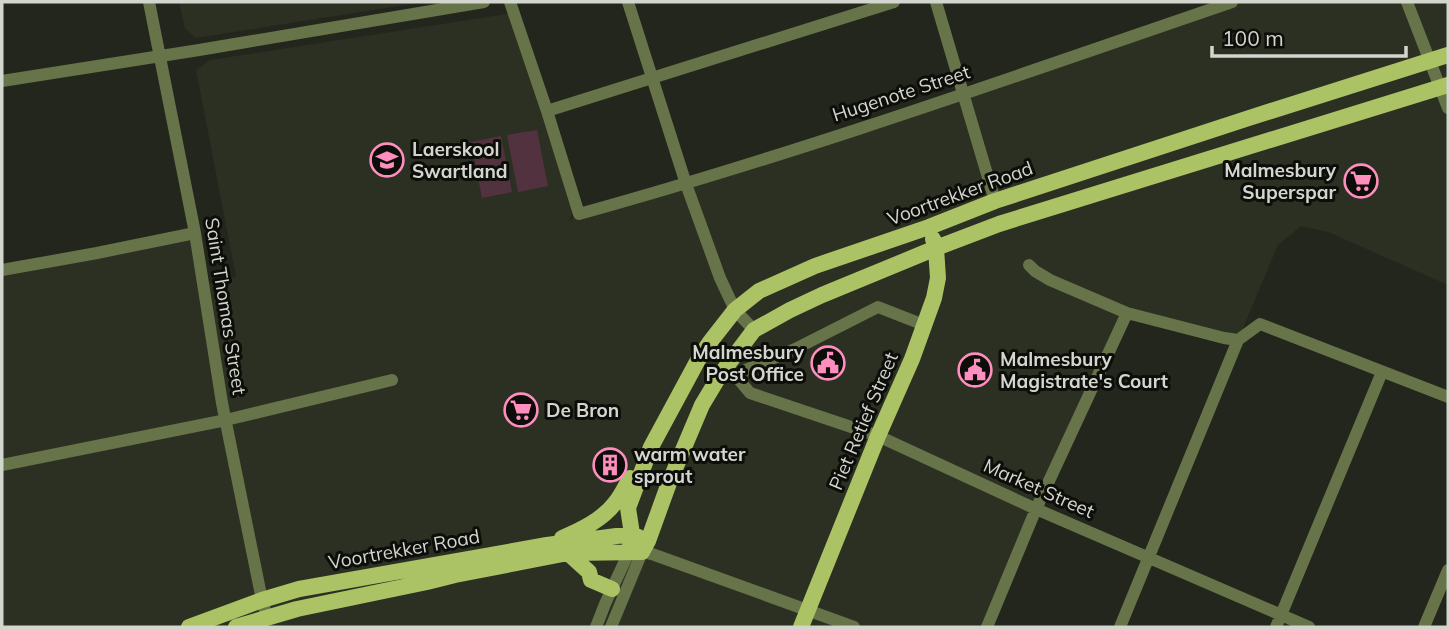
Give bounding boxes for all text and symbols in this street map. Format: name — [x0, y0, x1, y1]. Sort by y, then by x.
scale bar — [1212, 14, 1406, 58]
text: 100 m — [1222, 25, 1284, 51]
street label: Hugenote Street — [829, 59, 973, 127]
place label: Laerskool Swartland — [412, 137, 508, 183]
school or university icon: Laerskool Swartland — [368, 141, 406, 179]
street label: Voortrekker Road — [884, 156, 1036, 230]
place label: Malmesbury Superspar — [1224, 158, 1337, 204]
supermarket icon: Malmesbury Superspar — [1342, 162, 1380, 200]
street label: Saint Thomas Street — [200, 216, 252, 397]
place label: Malmesbury Post Office — [692, 340, 805, 386]
public building icon: Malmesbury Post Office — [809, 344, 847, 382]
place label: Malmesbury Magistrate's Court — [1000, 347, 1168, 393]
street label: Piet Retief Street — [823, 348, 903, 494]
public building icon: Malmesbury Magistrate's Court — [956, 351, 994, 389]
supermarket icon: De Bron — [502, 391, 540, 429]
place label: De Bron — [546, 398, 619, 422]
place label: warm water sprout — [634, 442, 746, 488]
building icon: warm water sprout — [591, 446, 629, 484]
street label: Market Street — [980, 453, 1098, 523]
street label: Voortrekker Road — [327, 524, 481, 574]

